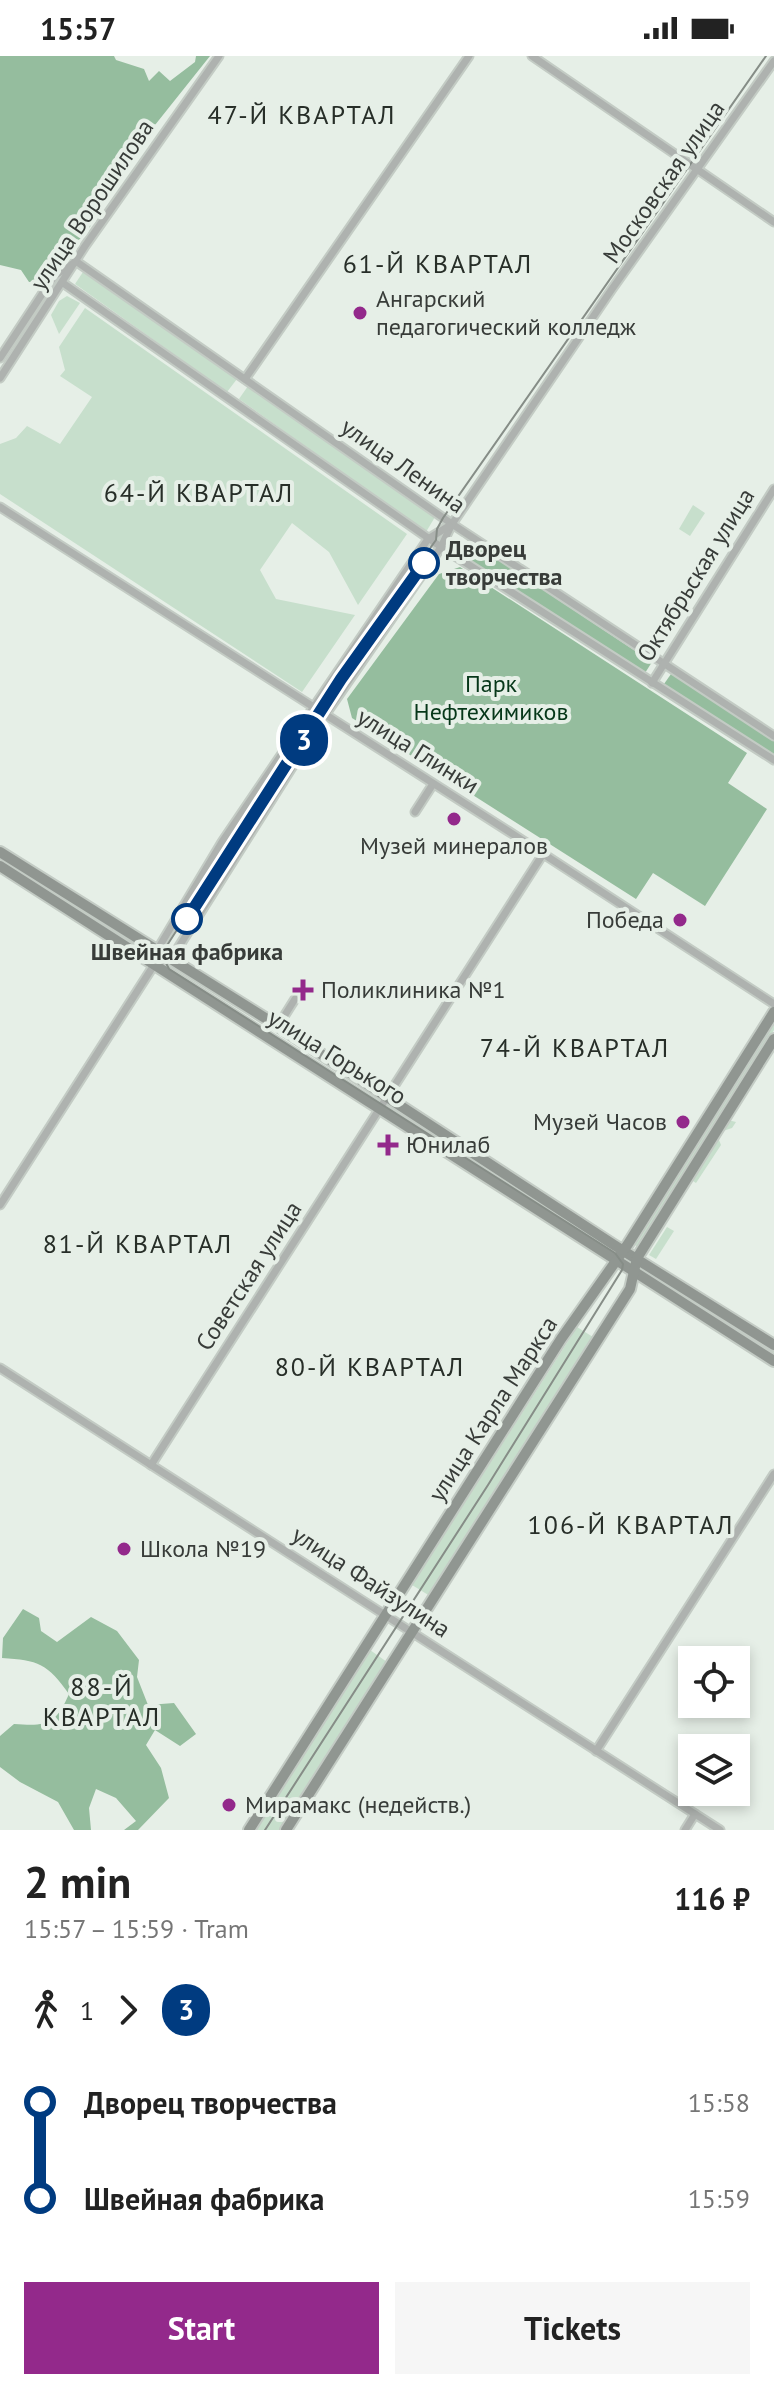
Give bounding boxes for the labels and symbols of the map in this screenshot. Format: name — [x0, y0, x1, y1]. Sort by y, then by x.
street label: Московская улица — [596, 94, 731, 269]
district label: 47-Й КВАРТАЛ — [207, 98, 397, 131]
street label: улица Ворошилова — [23, 113, 160, 296]
district label: 61-Й КВАРТАЛ — [343, 247, 533, 280]
place label: Ангарский педагогический колледж — [376, 283, 636, 342]
marker: Ангарский педагогический колледж — [351, 304, 369, 322]
street label: улица Ленина — [335, 411, 472, 520]
district label: 64-Й КВАРТАЛ — [104, 476, 294, 509]
street label: Октябрьская улица — [630, 482, 761, 667]
place label: Дворец творчества — [446, 533, 563, 592]
marker: Дворец творчества — [409, 548, 439, 578]
park label: Парк Нефтехимиков — [414, 668, 568, 727]
street label: улица Глинки — [351, 701, 485, 800]
line badge: 3 — [278, 714, 330, 766]
marker: Музей минералов — [445, 810, 463, 828]
place label: Музей минералов — [360, 830, 548, 861]
marker: Швейная фабрика — [172, 904, 202, 934]
place label: Победа — [586, 904, 664, 935]
marker: Победа — [671, 911, 689, 929]
place label: Швейная фабрика — [91, 936, 283, 967]
place label: Поликлиника №1 — [321, 974, 506, 1005]
marker: Поликлиника №1 — [292, 979, 314, 1001]
street label: улица Горького — [262, 1002, 412, 1112]
district label: 74-Й КВАРТАЛ — [480, 1031, 670, 1064]
place label: Музей Часов — [533, 1106, 667, 1137]
marker: Музей Часов — [674, 1113, 692, 1131]
place label: Юнилаб — [406, 1129, 490, 1160]
marker: Юнилаб — [377, 1134, 399, 1156]
street label: Советская улица — [189, 1195, 308, 1356]
district label: 81-Й КВАРТАЛ — [43, 1227, 233, 1260]
street label: улица Карла Маркса — [421, 1310, 564, 1507]
district label: 80-Й КВАРТАЛ — [275, 1350, 465, 1383]
district label: 106-Й КВАРТАЛ — [528, 1508, 734, 1541]
street label: улица Файзулина — [286, 1519, 456, 1644]
place label: Школа №19 — [140, 1533, 266, 1564]
marker: Школа №19 — [115, 1540, 133, 1558]
district label: 88-Й КВАРТАЛ — [43, 1670, 161, 1733]
place label: Мирамакс (недейств.) — [245, 1789, 471, 1820]
marker: Мирамакс (недейств.) — [220, 1796, 238, 1814]

